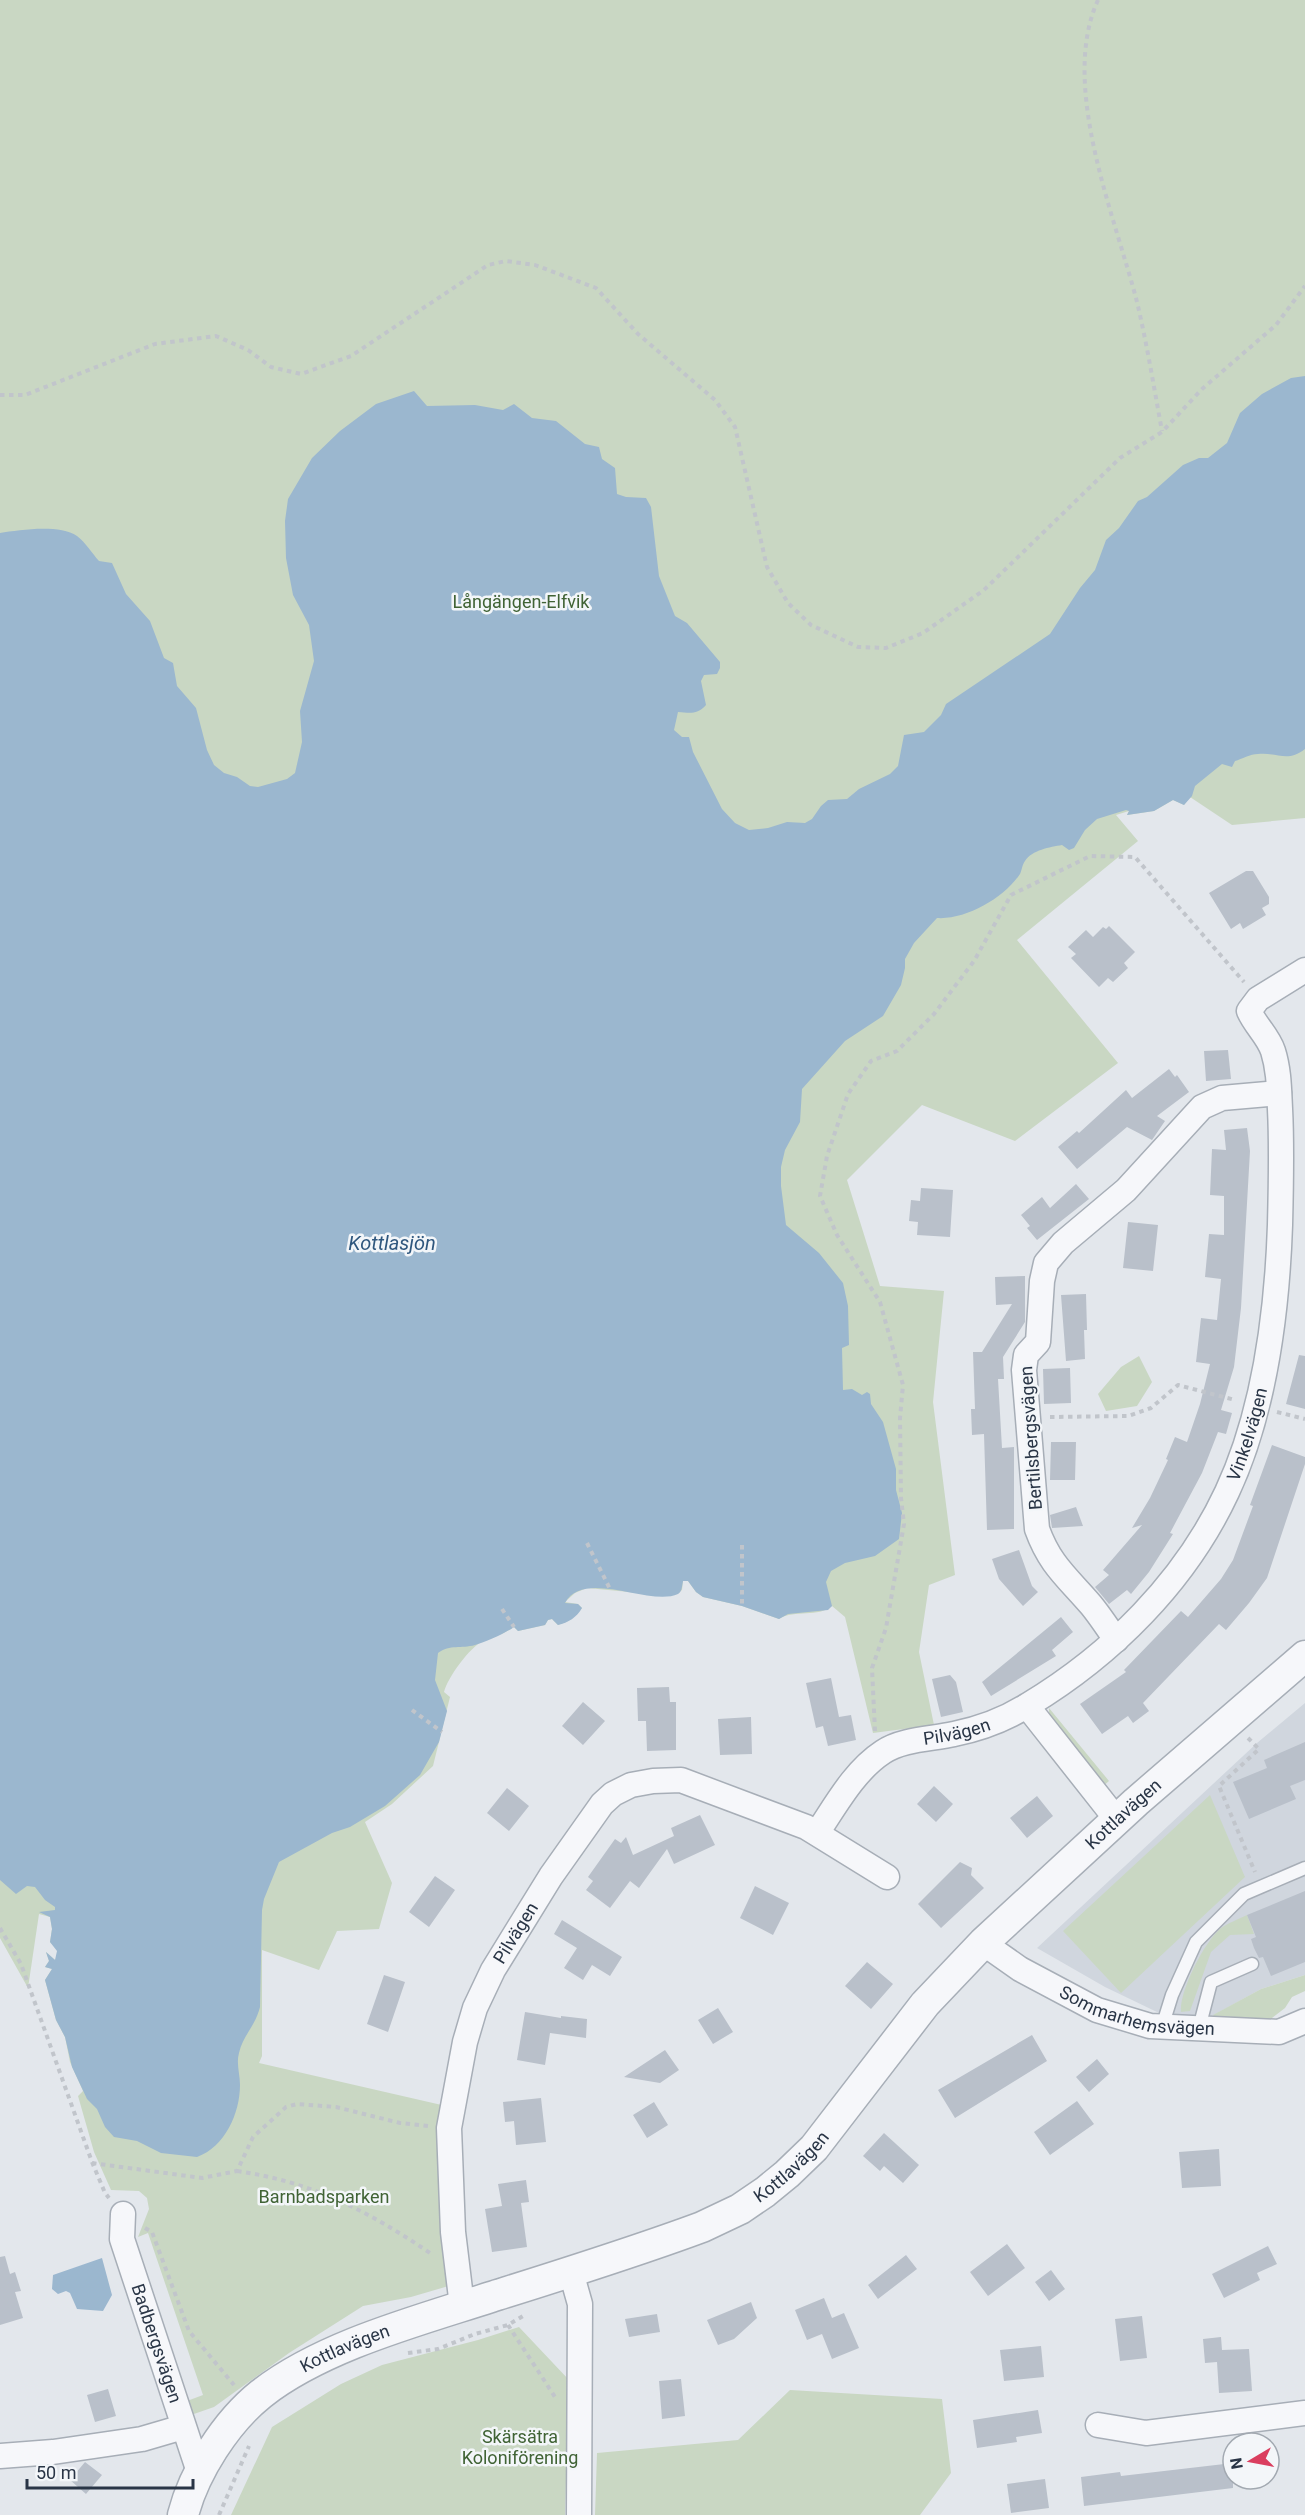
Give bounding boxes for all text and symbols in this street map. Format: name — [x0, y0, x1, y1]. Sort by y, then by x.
park label: Långängen-Elfvik — [453, 591, 590, 612]
water label: Kottlasjön — [348, 1231, 436, 1255]
street label: Bertilsbergsvägen — [1015, 1365, 1046, 1511]
street label: Vinkelvägen — [1222, 1385, 1271, 1484]
street label: Pilvägen — [922, 1713, 993, 1749]
street label: Kottlavägen — [1081, 1774, 1165, 1854]
street label: Pilvägen — [489, 1898, 542, 1967]
street label: Sommarhemsvägen — [1056, 1981, 1215, 2039]
street label: Kottlavägen — [750, 2127, 833, 2207]
park label: Barnbadsparken — [259, 2186, 389, 2207]
street label: Badbergsvägen — [128, 2281, 186, 2406]
street label: Kottlavägen — [296, 2320, 392, 2377]
park label: Skärsätra Koloniförening — [462, 2426, 578, 2468]
north arrow — [1221, 2431, 1281, 2491]
scale bar — [27, 2452, 194, 2490]
text: N — [1226, 2456, 1247, 2471]
text: 50 m — [36, 2462, 76, 2483]

